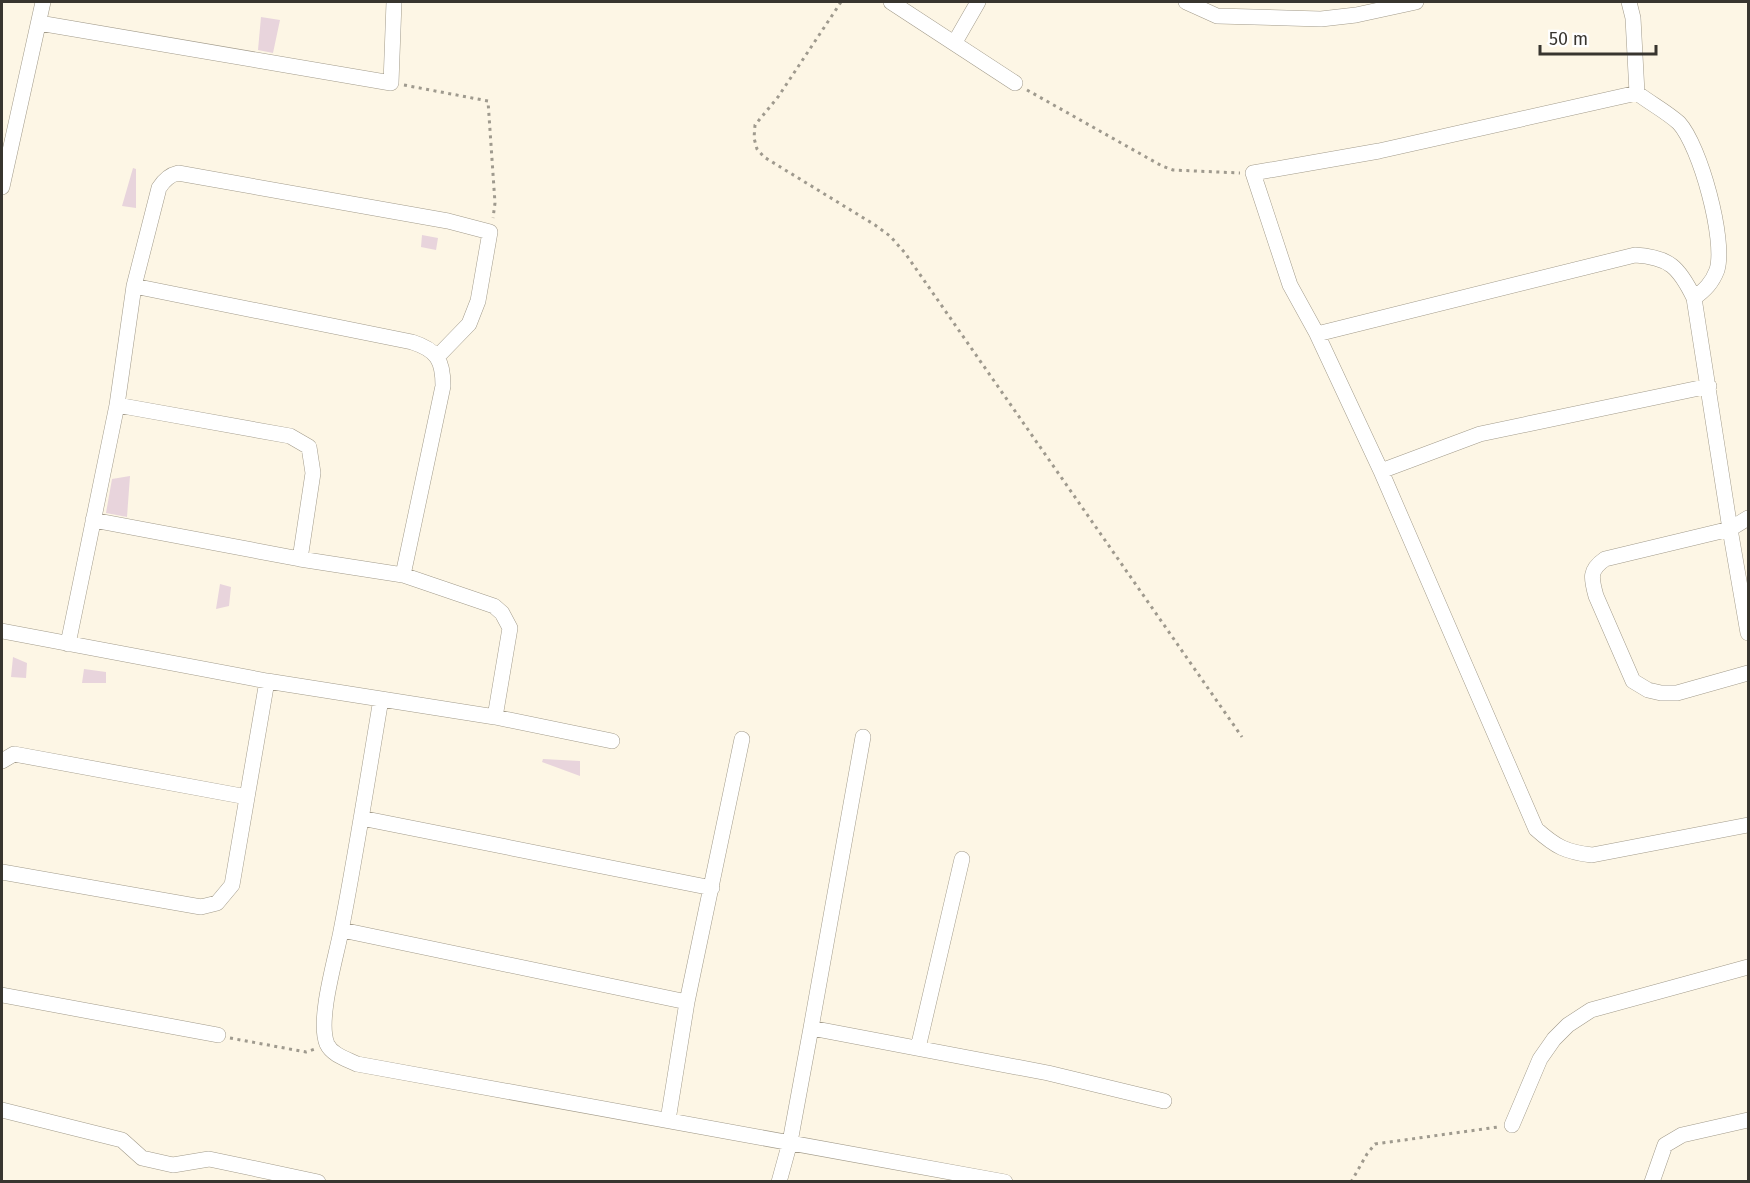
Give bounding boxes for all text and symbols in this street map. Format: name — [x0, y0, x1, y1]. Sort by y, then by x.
scale bar — [1540, 18, 1656, 56]
text: 50 m — [1549, 28, 1588, 50]

